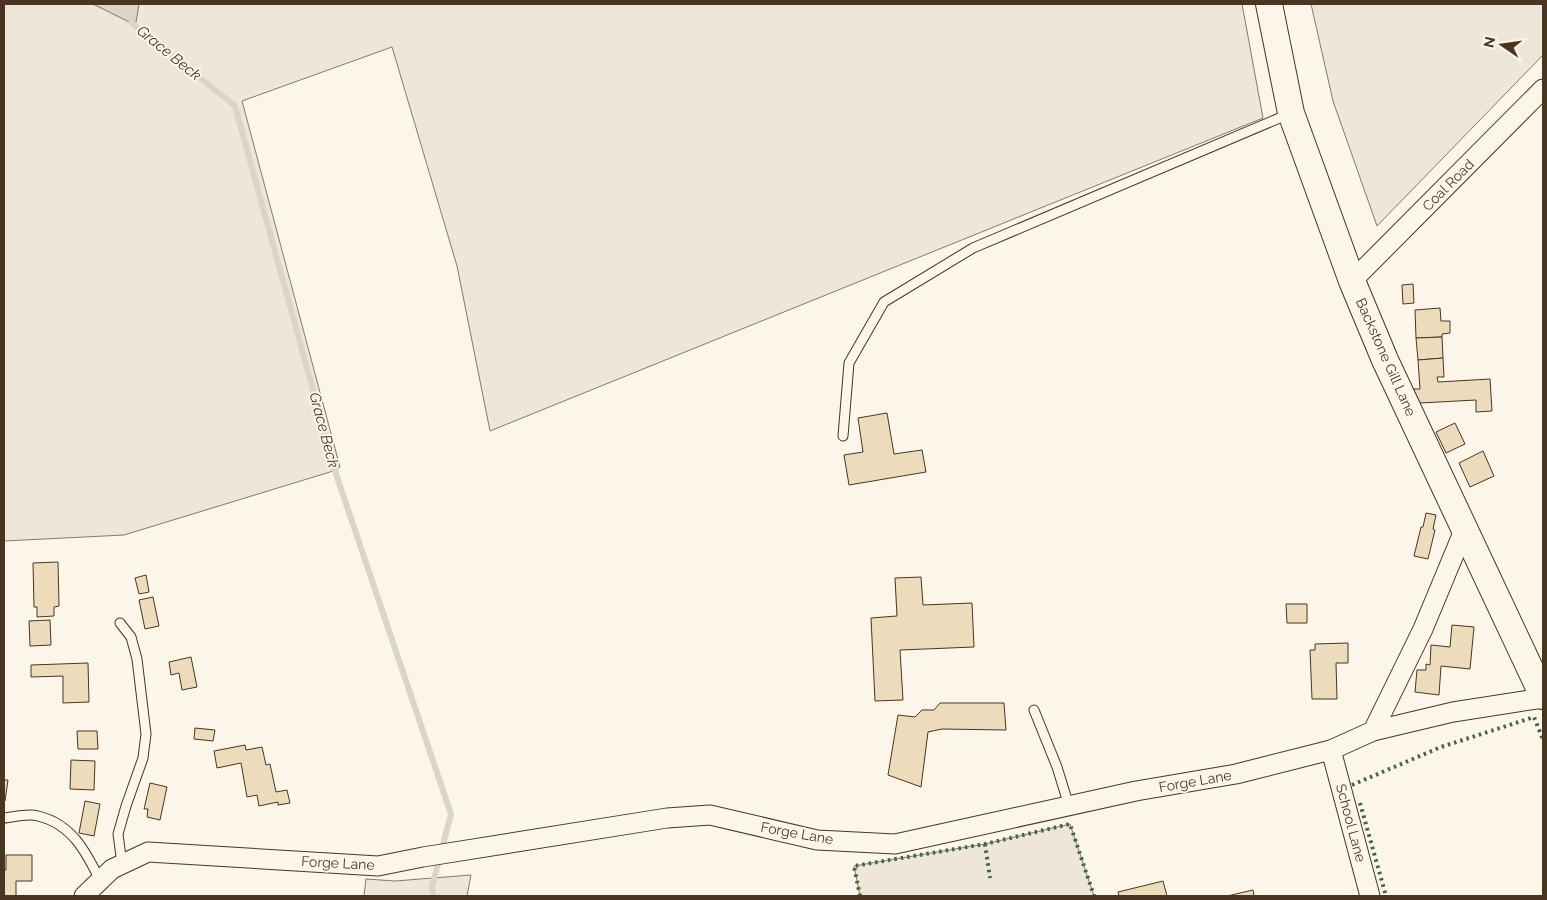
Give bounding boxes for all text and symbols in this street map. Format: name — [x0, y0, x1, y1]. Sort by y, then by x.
north arrow — [1477, 20, 1527, 70]
water label: Grace Beck — [133, 22, 205, 84]
text: N — [1480, 35, 1498, 49]
street label: Coal Road — [1419, 156, 1477, 214]
street label: Backstone Gill Lane — [1353, 295, 1419, 419]
water label: Grace Beck — [305, 390, 343, 470]
street label: Forge Lane — [1157, 767, 1233, 795]
street label: School Lane — [1333, 782, 1369, 864]
street label: Forge Lane — [759, 819, 835, 847]
street label: Forge Lane — [301, 853, 375, 873]

